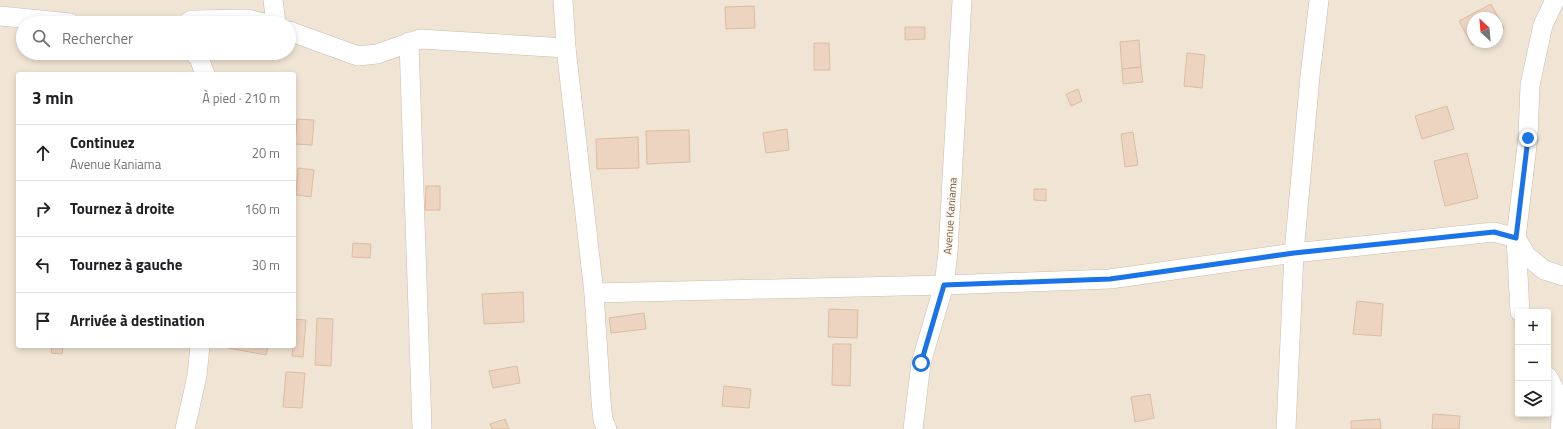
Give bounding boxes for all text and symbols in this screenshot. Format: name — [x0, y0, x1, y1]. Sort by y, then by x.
north arrow — [1467, 12, 1503, 48]
search box — [16, 16, 296, 60]
icon: search — [30, 27, 52, 49]
text: Rechercher — [62, 27, 133, 50]
text: 3 min — [32, 85, 73, 111]
text: À pied · 210 m — [202, 88, 280, 108]
route end — [1519, 129, 1537, 147]
text: Continuez — [70, 131, 135, 154]
icon: ahead — [32, 142, 54, 164]
text: 20 m — [252, 143, 280, 163]
text: Avenue Kaniama — [70, 154, 161, 174]
street label: Avenue Kaniama — [939, 176, 961, 255]
text: Tournez à droite — [70, 197, 175, 220]
icon: right — [32, 198, 54, 220]
text: 160 m — [244, 199, 280, 219]
text: Tournez à gauche — [70, 253, 182, 276]
icon: left — [32, 254, 54, 276]
text: 30 m — [252, 255, 280, 275]
text: Arrivée à destination — [70, 309, 205, 332]
map controls — [1515, 309, 1551, 417]
button: + — [1515, 309, 1551, 345]
icon: arrive — [32, 310, 54, 332]
button: − — [1515, 345, 1551, 381]
route start — [912, 354, 930, 372]
button: layers — [1515, 381, 1551, 417]

